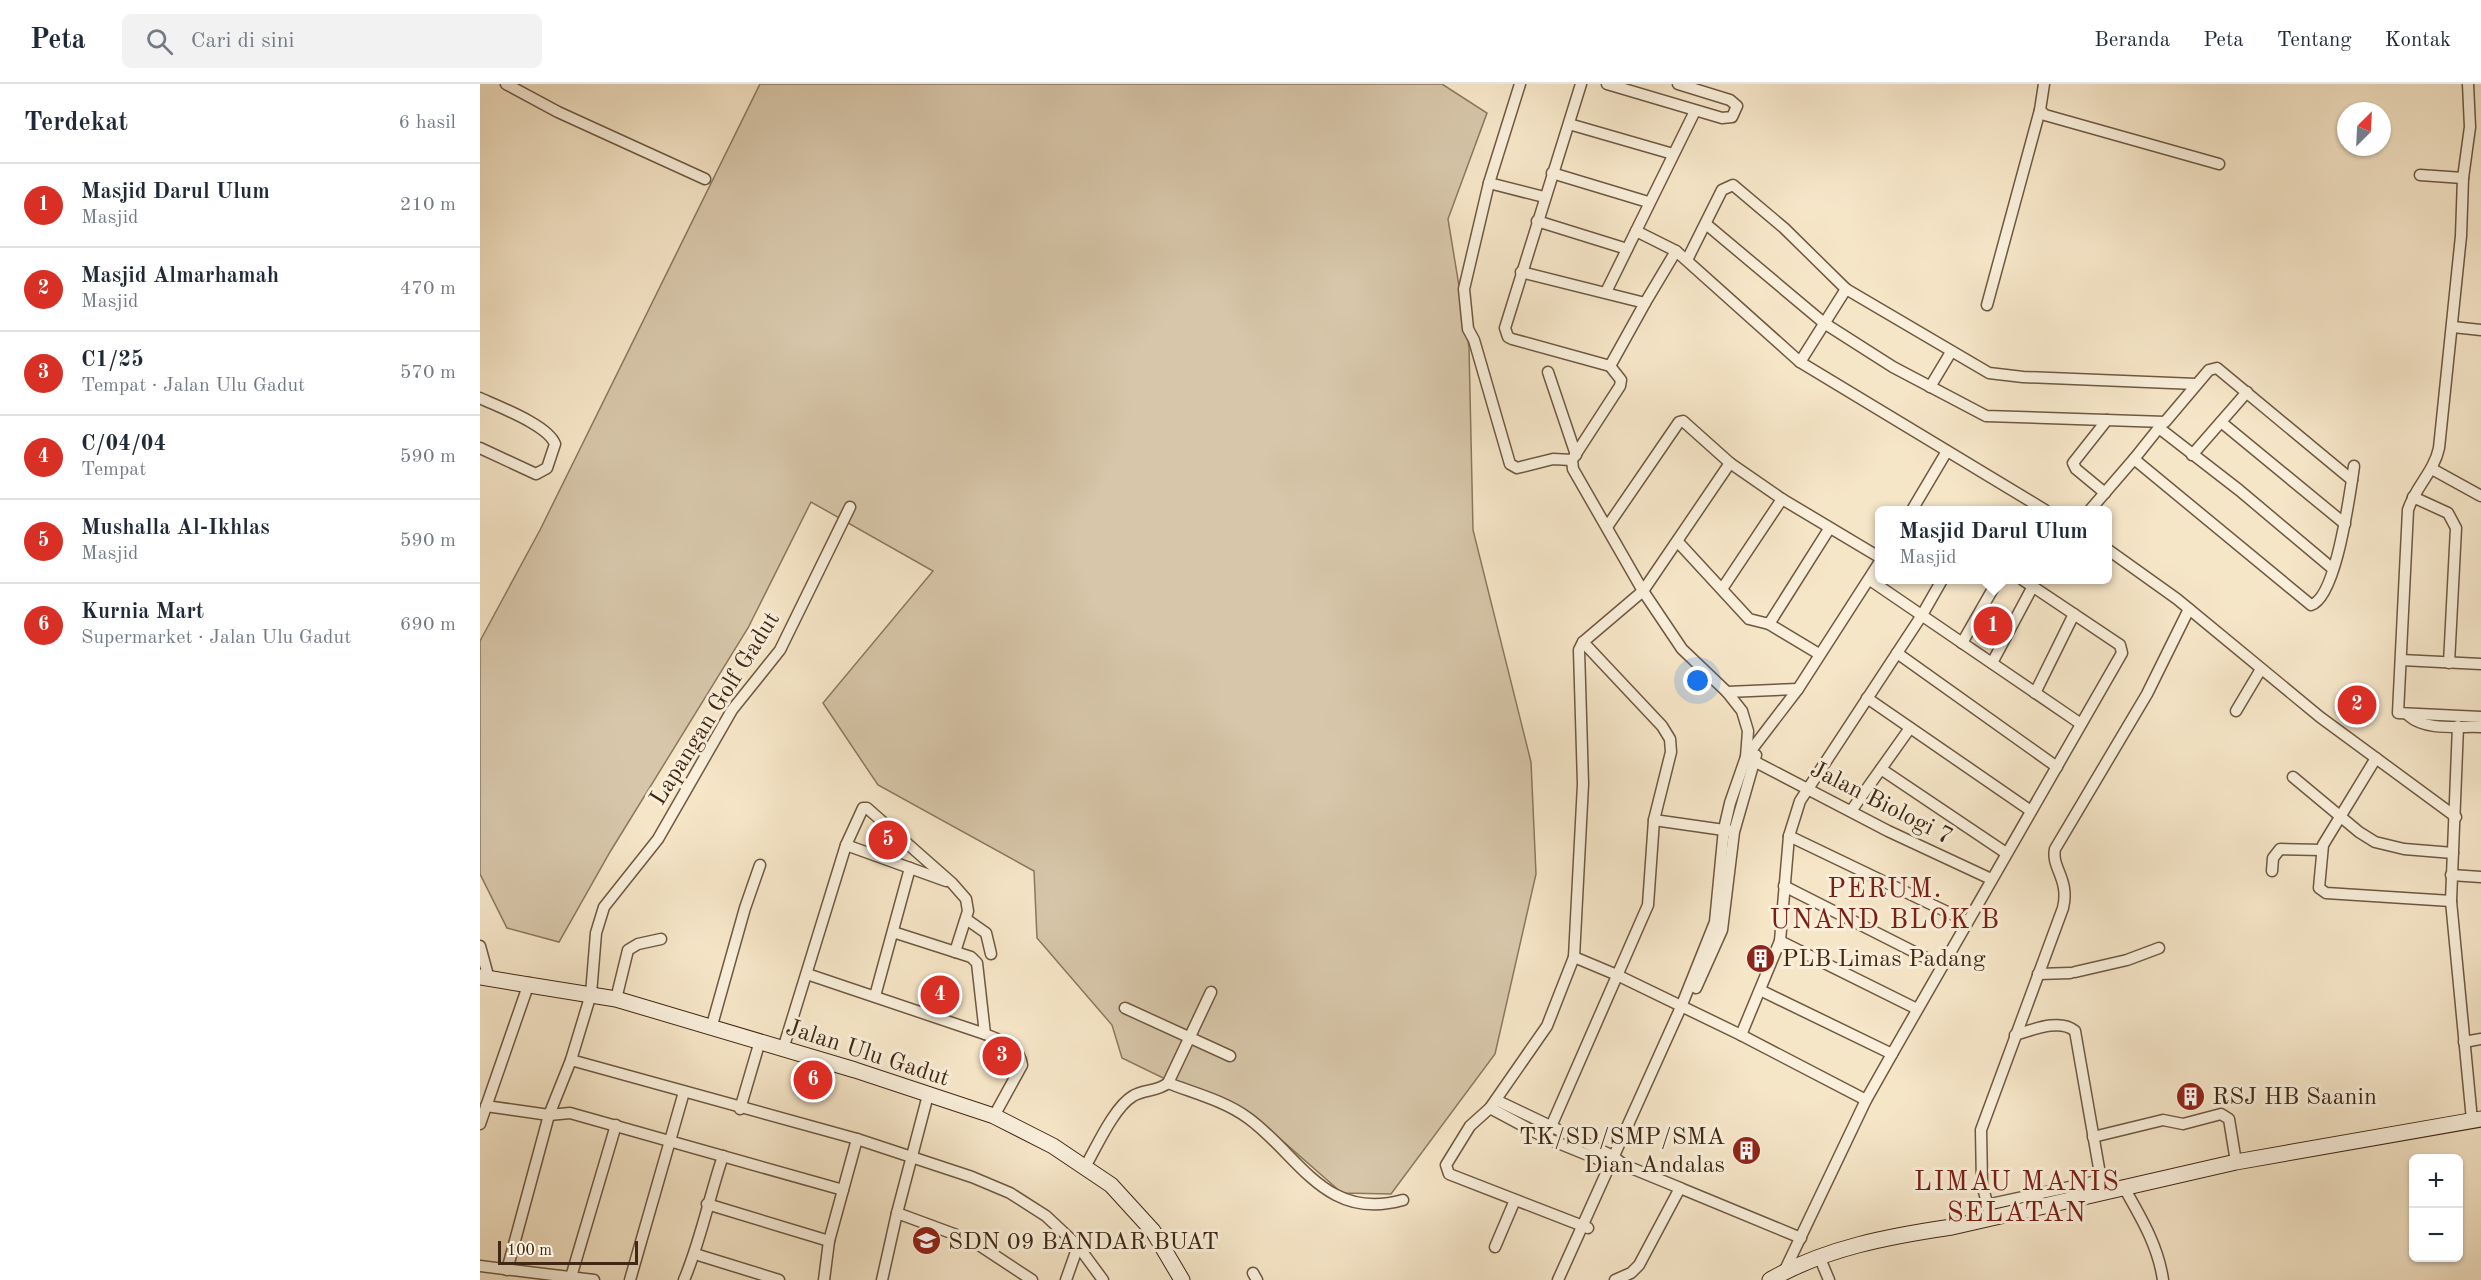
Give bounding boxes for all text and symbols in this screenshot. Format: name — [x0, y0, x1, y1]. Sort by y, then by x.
search box — [122, 14, 542, 68]
icon: search — [143, 25, 176, 58]
text: Peta — [30, 27, 86, 55]
text: Cari di sini — [191, 30, 294, 52]
text: Beranda — [2094, 30, 2170, 51]
text: Peta — [2203, 30, 2244, 51]
text: Tentang — [2277, 30, 2352, 51]
text: Kontak — [2385, 30, 2451, 51]
north arrow — [2337, 102, 2391, 156]
text: Terdekat — [24, 110, 128, 136]
text: 6 hasil — [399, 113, 456, 133]
text: Masjid Darul Ulum — [81, 181, 270, 203]
text: 1 — [38, 195, 49, 215]
text: 210 m — [400, 195, 456, 215]
text: Masjid — [81, 208, 139, 228]
text: Masjid Almarhamah — [81, 265, 279, 287]
text: 2 — [38, 279, 49, 299]
text: 470 m — [400, 279, 456, 299]
text: Masjid — [81, 292, 139, 312]
text: C1/25 — [81, 349, 144, 371]
text: 3 — [38, 363, 49, 383]
text: 570 m — [400, 363, 456, 383]
text: Tempat · Jalan Ulu Gadut — [81, 376, 305, 396]
text: C/04/04 — [81, 433, 166, 455]
text: 4 — [38, 447, 49, 467]
text: 590 m — [400, 447, 456, 467]
text: Tempat — [81, 460, 146, 480]
popup — [1875, 506, 2112, 584]
text: Mushalla Al-Ikhlas — [81, 517, 270, 539]
text: Masjid Darul Ulum — [1899, 521, 2088, 543]
text: 5 — [38, 531, 49, 551]
text: 590 m — [400, 531, 456, 551]
text: Masjid — [81, 544, 139, 564]
text: Masjid — [1899, 548, 1957, 568]
text: Kurnia Mart — [81, 601, 204, 623]
pin: 1 — [1974, 604, 2012, 648]
street label: Lapangan Golf Gadut — [646, 608, 785, 810]
text: 6 — [38, 615, 49, 635]
text: 690 m — [400, 615, 456, 635]
text: Supermarket · Jalan Ulu Gadut — [81, 628, 351, 648]
your location — [1683, 666, 1712, 695]
pin: 2 — [2338, 682, 2376, 728]
street label: Jalan Biologi 7 — [1806, 758, 1956, 850]
pin: 5 — [868, 818, 908, 862]
district label: PERUM. UNAND BLOK B — [1769, 876, 2001, 934]
building icon: PLB Limas Padang — [1745, 942, 1777, 974]
place label: PLB Limas Padang — [1782, 948, 1986, 972]
pin: 4 — [920, 972, 960, 1018]
street label: Jalan Ulu Gadut — [783, 1016, 952, 1092]
pin: 3 — [982, 1034, 1022, 1078]
pin: 6 — [794, 1058, 832, 1102]
building icon: RSJ HB Saanin — [2175, 1080, 2207, 1112]
place label: RSJ HB Saanin — [2212, 1086, 2377, 1110]
place label: TK/SD/SMP/SMA Dian Andalas — [1519, 1126, 1725, 1178]
building icon: TK/SD/SMP/SMA Dian Andalas — [1730, 1134, 1762, 1166]
map controls — [2409, 1154, 2463, 1262]
button: + — [2409, 1154, 2463, 1208]
district label: LIMAU MANIS SELATAN — [1914, 1169, 2120, 1227]
button: − — [2409, 1208, 2463, 1262]
school or university icon: SDN 09 BANDAR BUAT — [911, 1225, 943, 1257]
place label: SDN 09 BANDAR BUAT — [948, 1231, 1219, 1255]
scale bar — [498, 1238, 638, 1266]
text: 100 m — [507, 1243, 552, 1259]

